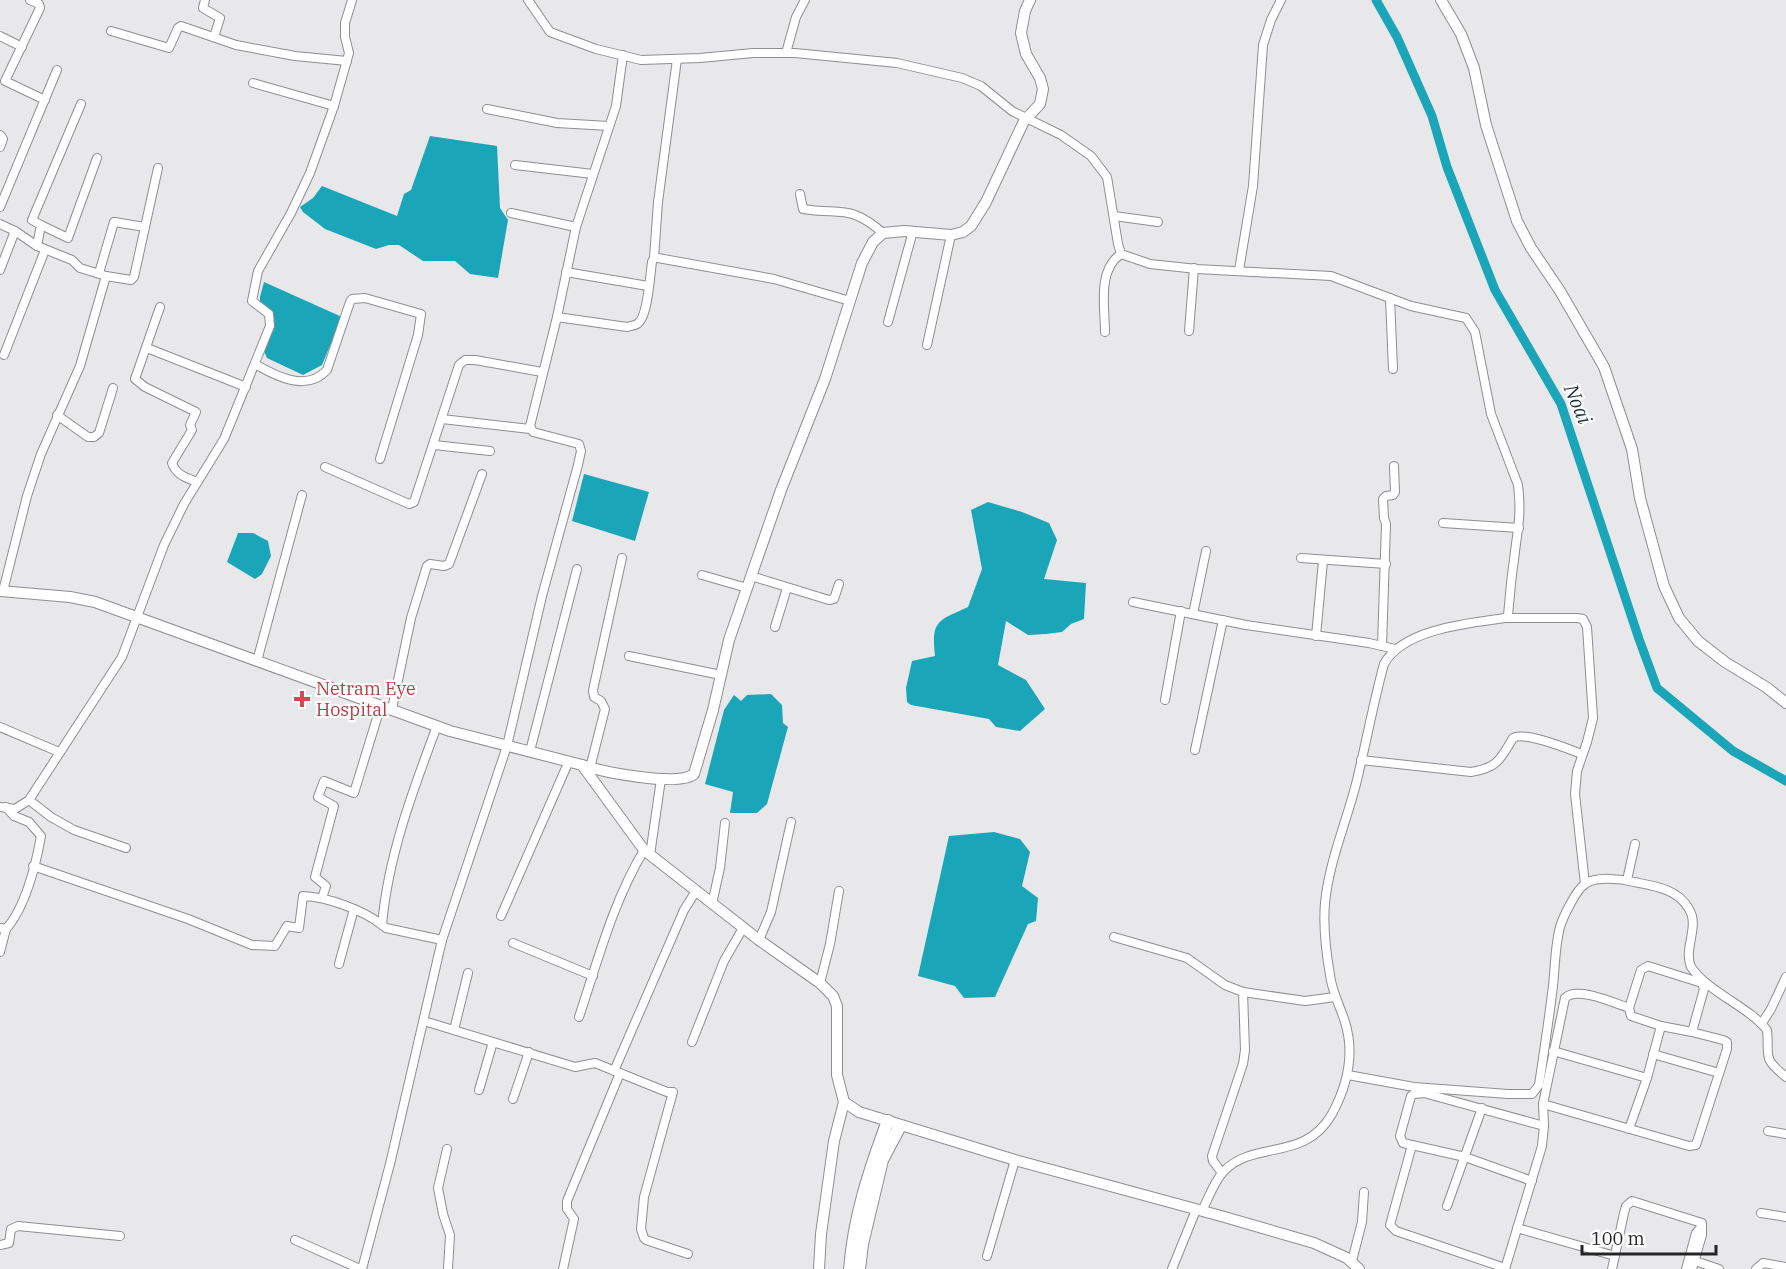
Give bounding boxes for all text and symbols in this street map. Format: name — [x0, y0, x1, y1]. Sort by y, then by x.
water label: Noai — [1558, 379, 1599, 428]
place label: Netram Eye Hospital — [316, 677, 416, 721]
marker: Netram Eye Hospital — [293, 690, 311, 708]
scale bar — [1582, 1218, 1716, 1256]
text: 100 m — [1591, 1227, 1645, 1250]

